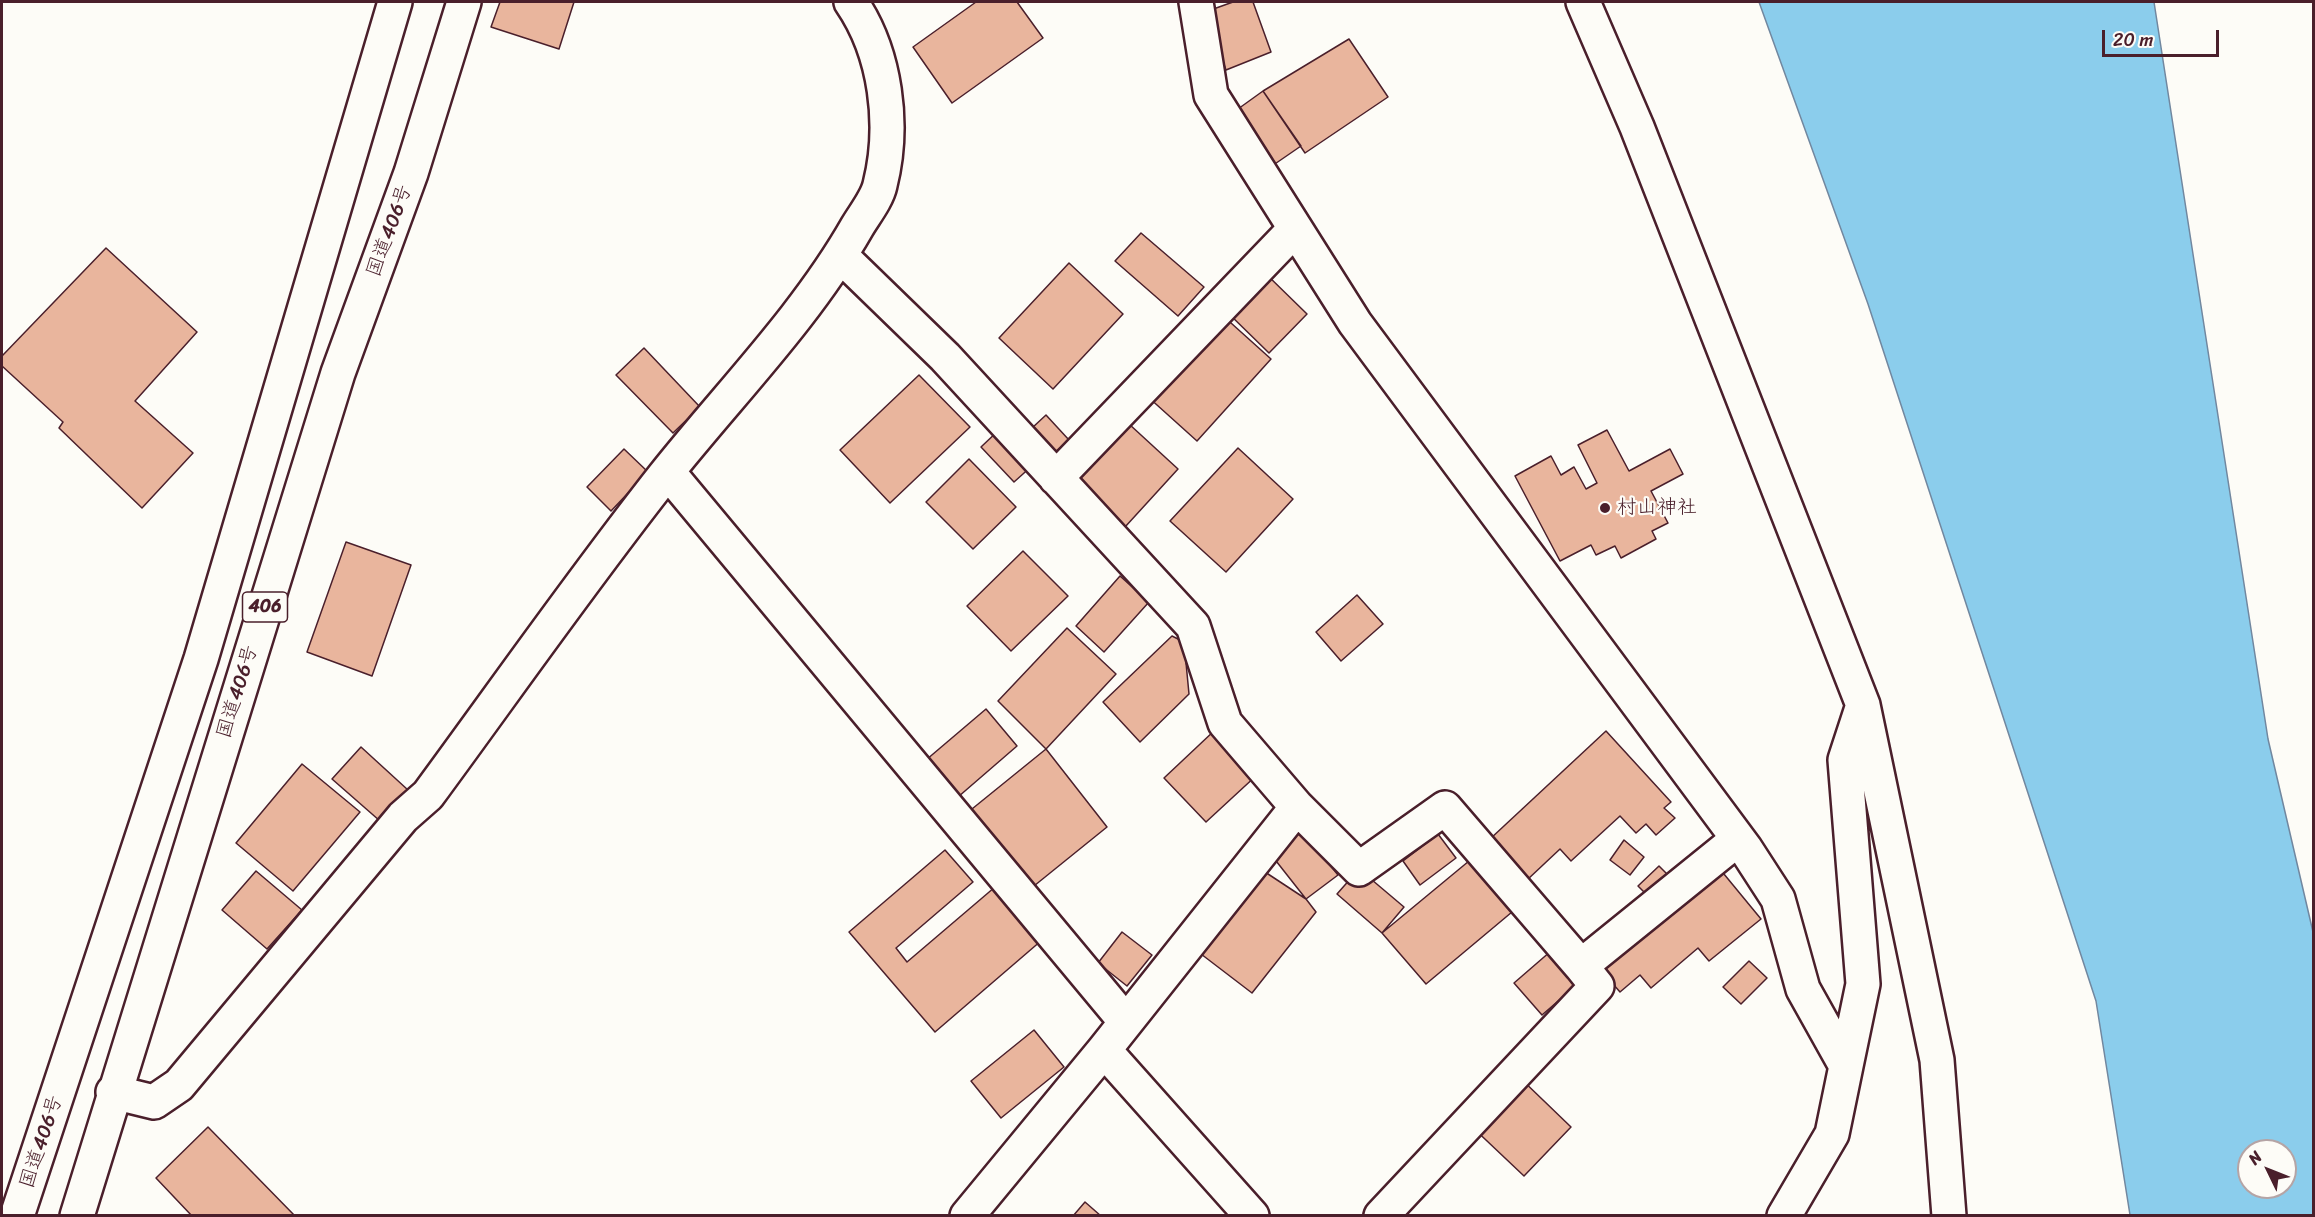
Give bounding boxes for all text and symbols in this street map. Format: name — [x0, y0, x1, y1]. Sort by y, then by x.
scale bar — [2105, 18, 2222, 56]
text: 20 m — [2113, 24, 2153, 56]
street label: 国道406号 — [362, 182, 418, 280]
place label: 村山神社 — [1617, 496, 1697, 520]
marker: 村山神社 — [1598, 501, 1612, 515]
road number: 406 — [242, 592, 288, 622]
street label: 国道406号 — [212, 642, 264, 742]
street label: 国道406号 — [16, 1092, 68, 1192]
north arrow — [2237, 1139, 2297, 1199]
text: N — [2241, 1144, 2269, 1172]

